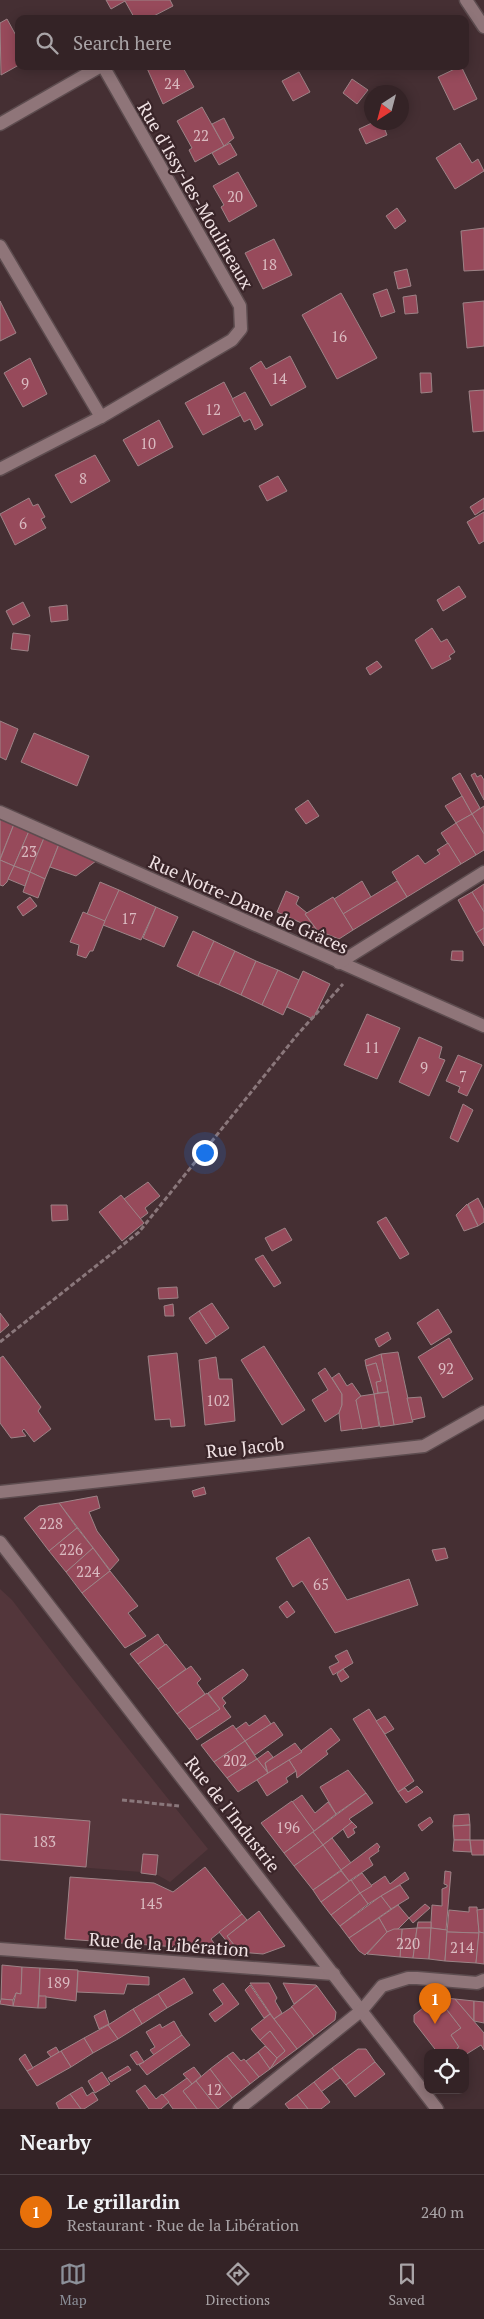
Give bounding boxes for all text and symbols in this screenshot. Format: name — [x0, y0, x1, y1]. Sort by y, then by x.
search box — [15, 15, 469, 70]
icon: search — [33, 29, 61, 57]
text: Search here — [73, 30, 172, 55]
house number: 24 — [164, 73, 180, 93]
north arrow — [364, 85, 409, 130]
street label: Rue d'Issy-les-Moulineaux — [132, 97, 260, 294]
house number: 22 — [193, 125, 209, 145]
house number: 20 — [227, 186, 243, 206]
house number: 18 — [261, 254, 277, 274]
house number: 16 — [331, 326, 347, 346]
house number: 14 — [271, 368, 287, 388]
house number: 9 — [21, 373, 29, 393]
house number: 12 — [205, 399, 221, 419]
house number: 10 — [140, 433, 156, 453]
house number: 8 — [79, 468, 87, 488]
house number: 6 — [19, 513, 27, 533]
house number: 23 — [21, 841, 37, 861]
street label: Rue Notre-Dame de Grâces — [145, 849, 353, 959]
house number: 17 — [121, 908, 137, 928]
house number: 11 — [364, 1037, 380, 1057]
house number: 9 — [420, 1057, 428, 1077]
house number: 7 — [459, 1066, 467, 1086]
your location — [192, 1140, 218, 1166]
house number: 92 — [438, 1358, 454, 1378]
house number: 102 — [206, 1390, 230, 1410]
street label: Rue Jacob — [205, 1431, 285, 1463]
house number: 228 — [39, 1513, 63, 1533]
house number: 226 — [59, 1539, 83, 1559]
house number: 224 — [76, 1561, 100, 1581]
house number: 65 — [313, 1574, 329, 1594]
house number: 202 — [223, 1750, 247, 1770]
street label: Rue de l'Industrie — [180, 1751, 286, 1877]
house number: 196 — [276, 1817, 300, 1837]
house number: 183 — [32, 1831, 56, 1851]
house number: 145 — [139, 1893, 163, 1913]
street label: Rue de la Libération — [88, 1926, 250, 1962]
house number: 220 — [396, 1933, 420, 1953]
house number: 214 — [450, 1937, 474, 1957]
house number: 189 — [46, 1972, 70, 1992]
pin: 1 — [419, 1983, 451, 2024]
map controls — [424, 2049, 469, 2094]
button: locate — [424, 2049, 469, 2094]
house number: 12 — [206, 2079, 222, 2099]
text: Nearby — [20, 2128, 91, 2156]
text: Le grillardin — [67, 2189, 180, 2214]
text: 1 — [31, 2201, 41, 2223]
text: 240 m — [421, 2201, 464, 2223]
text: Restaurant · Rue de la Libération — [67, 2214, 299, 2236]
tab: Map — [59, 2260, 87, 2309]
tab: Directions — [206, 2260, 270, 2309]
tab: Saved — [389, 2260, 425, 2309]

